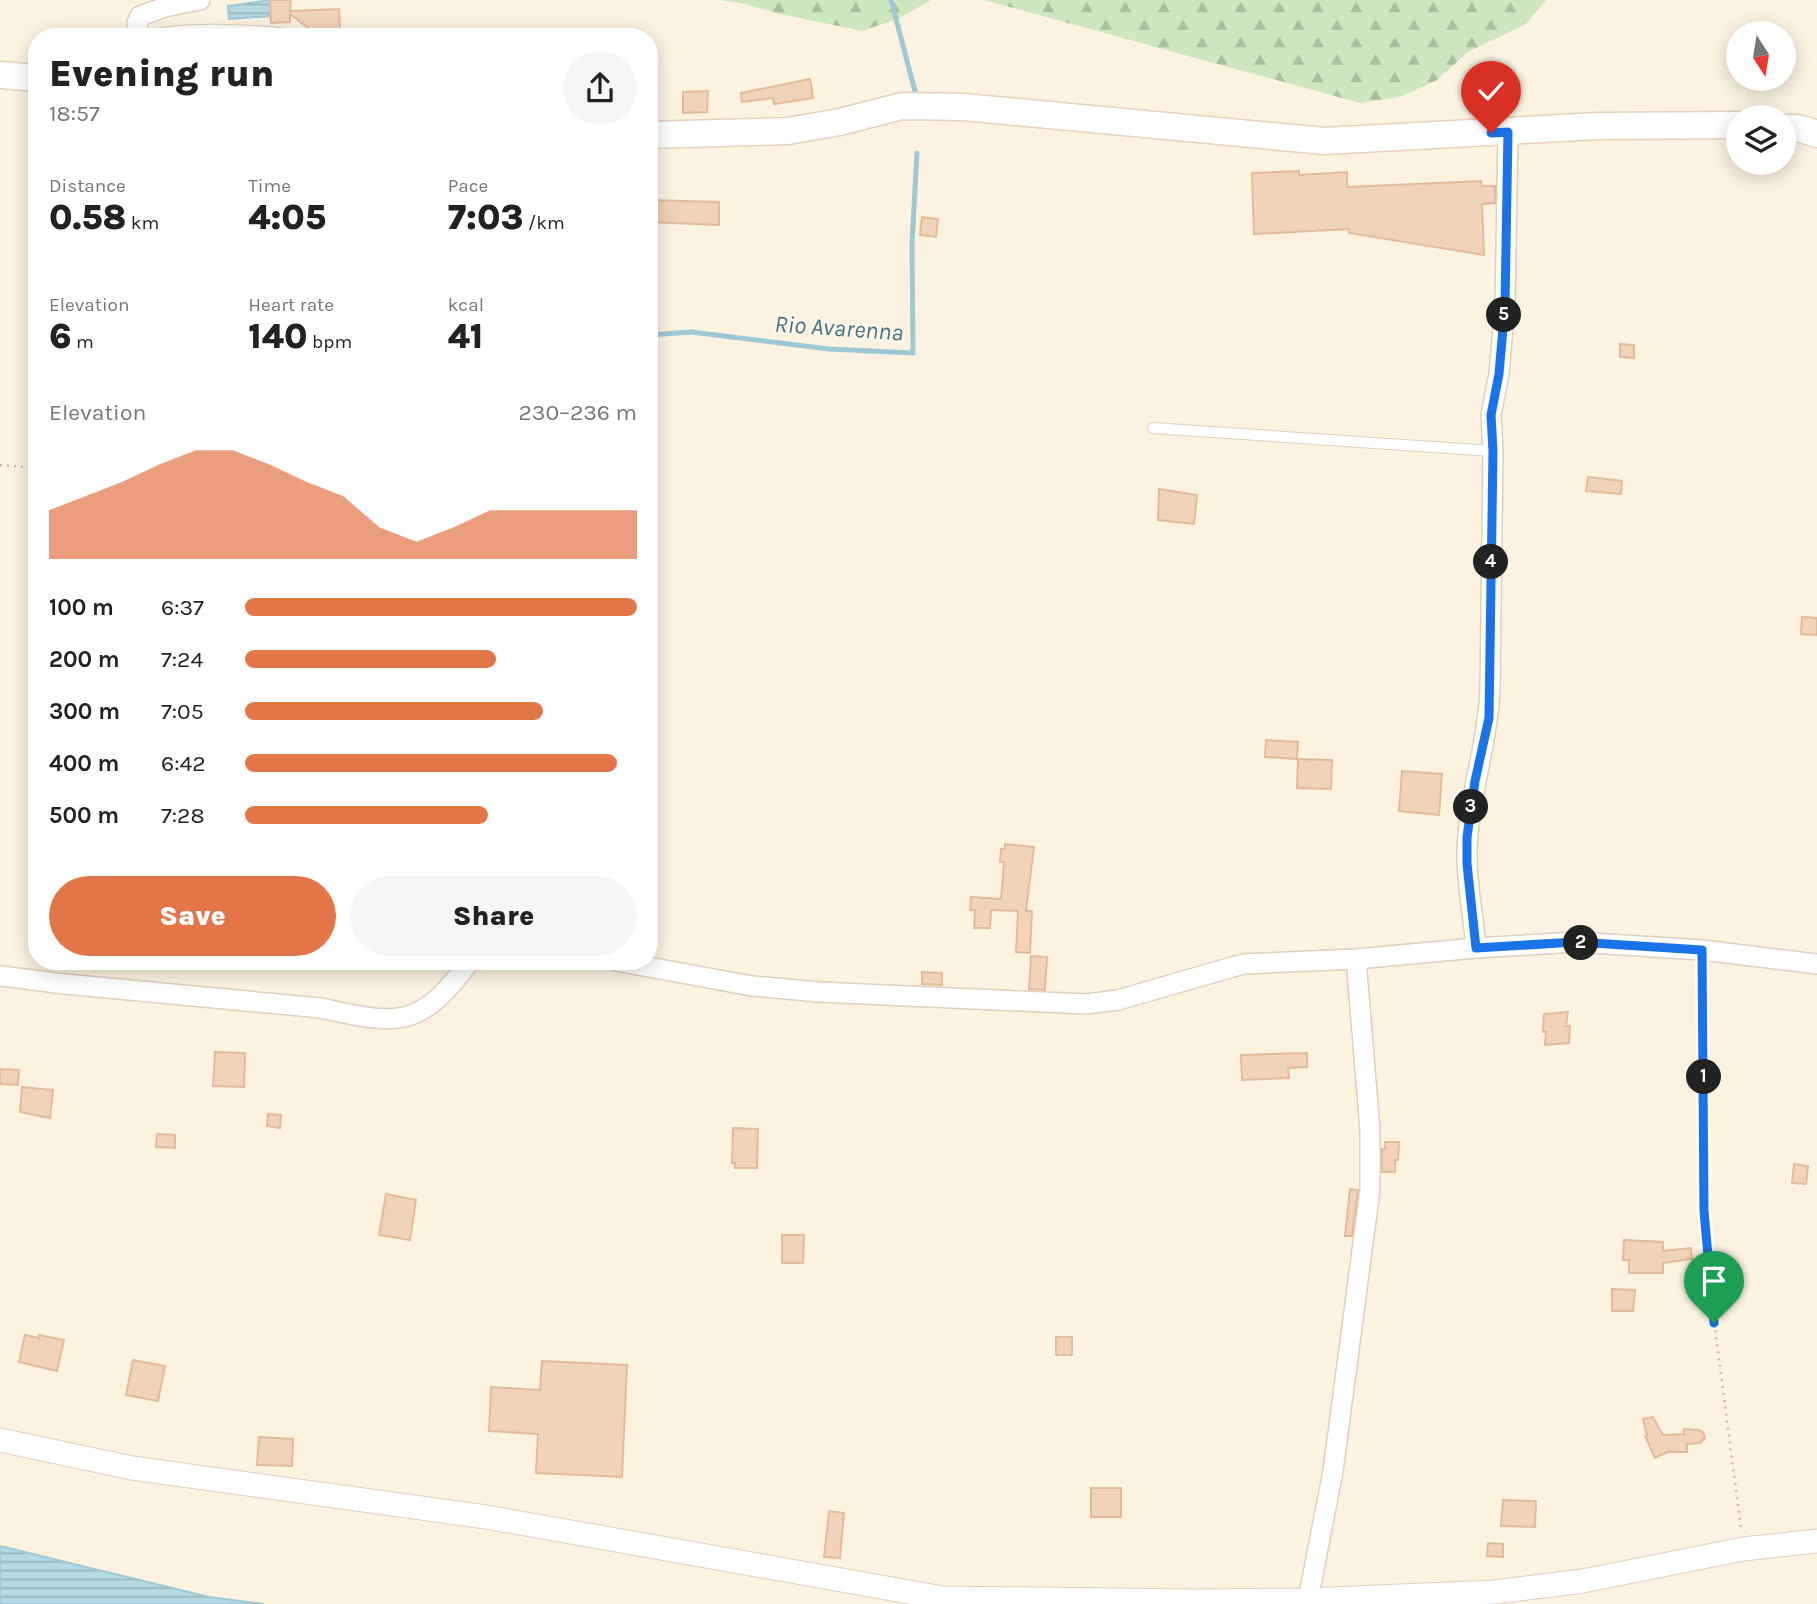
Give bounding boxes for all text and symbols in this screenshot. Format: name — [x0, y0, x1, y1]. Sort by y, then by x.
north arrow — [1726, 21, 1796, 91]
map controls — [1726, 21, 1796, 175]
text: Evening run — [49, 51, 274, 96]
button: share — [563, 51, 637, 125]
pin — [1461, 61, 1521, 133]
icon: check — [1472, 72, 1510, 110]
text: 18:57 — [49, 100, 100, 127]
button: layers — [1726, 105, 1796, 175]
text: Distance — [49, 175, 126, 197]
text: Time — [248, 175, 291, 197]
text: Pace — [448, 175, 488, 197]
text: 0.58 — [49, 197, 126, 238]
text: 4:05 — [248, 197, 326, 238]
text: 7:03 — [448, 197, 523, 238]
text: km — [126, 212, 159, 234]
text: /km — [523, 212, 565, 234]
text: Elevation — [49, 294, 129, 316]
text: Heart rate — [248, 294, 334, 316]
text: kcal — [448, 294, 484, 316]
pin: 5 — [1486, 298, 1522, 332]
text: 5 — [1498, 303, 1509, 325]
water label: Rio Avarenna — [774, 310, 904, 346]
text: 6 — [49, 316, 72, 357]
text: 140 — [248, 316, 308, 357]
text: 41 — [448, 316, 483, 357]
text: m — [72, 331, 94, 353]
text: bpm — [308, 331, 352, 353]
text: Elevation — [49, 399, 146, 426]
text: 230–236 m — [519, 399, 637, 426]
pin: 4 — [1474, 544, 1508, 580]
text: 4 — [1485, 550, 1496, 572]
text: 100 m — [49, 594, 114, 621]
text: 6:37 — [161, 594, 204, 621]
text: 200 m — [49, 646, 120, 673]
text: 7:24 — [161, 646, 203, 673]
text: 300 m — [49, 698, 120, 725]
text: 7:05 — [161, 698, 204, 725]
text: 400 m — [49, 750, 119, 777]
text: 6:42 — [161, 750, 206, 777]
pin: 3 — [1454, 790, 1488, 824]
text: 3 — [1465, 795, 1476, 817]
text: 500 m — [49, 802, 119, 829]
text: 7:28 — [161, 802, 205, 829]
button: Save — [49, 876, 336, 956]
button: Share — [350, 876, 637, 956]
pin: 2 — [1564, 926, 1598, 960]
text: 2 — [1575, 931, 1586, 953]
pin: 1 — [1686, 1060, 1722, 1094]
text: 1 — [1700, 1065, 1707, 1087]
pin — [1684, 1251, 1744, 1323]
icon: arrive — [1695, 1262, 1733, 1300]

